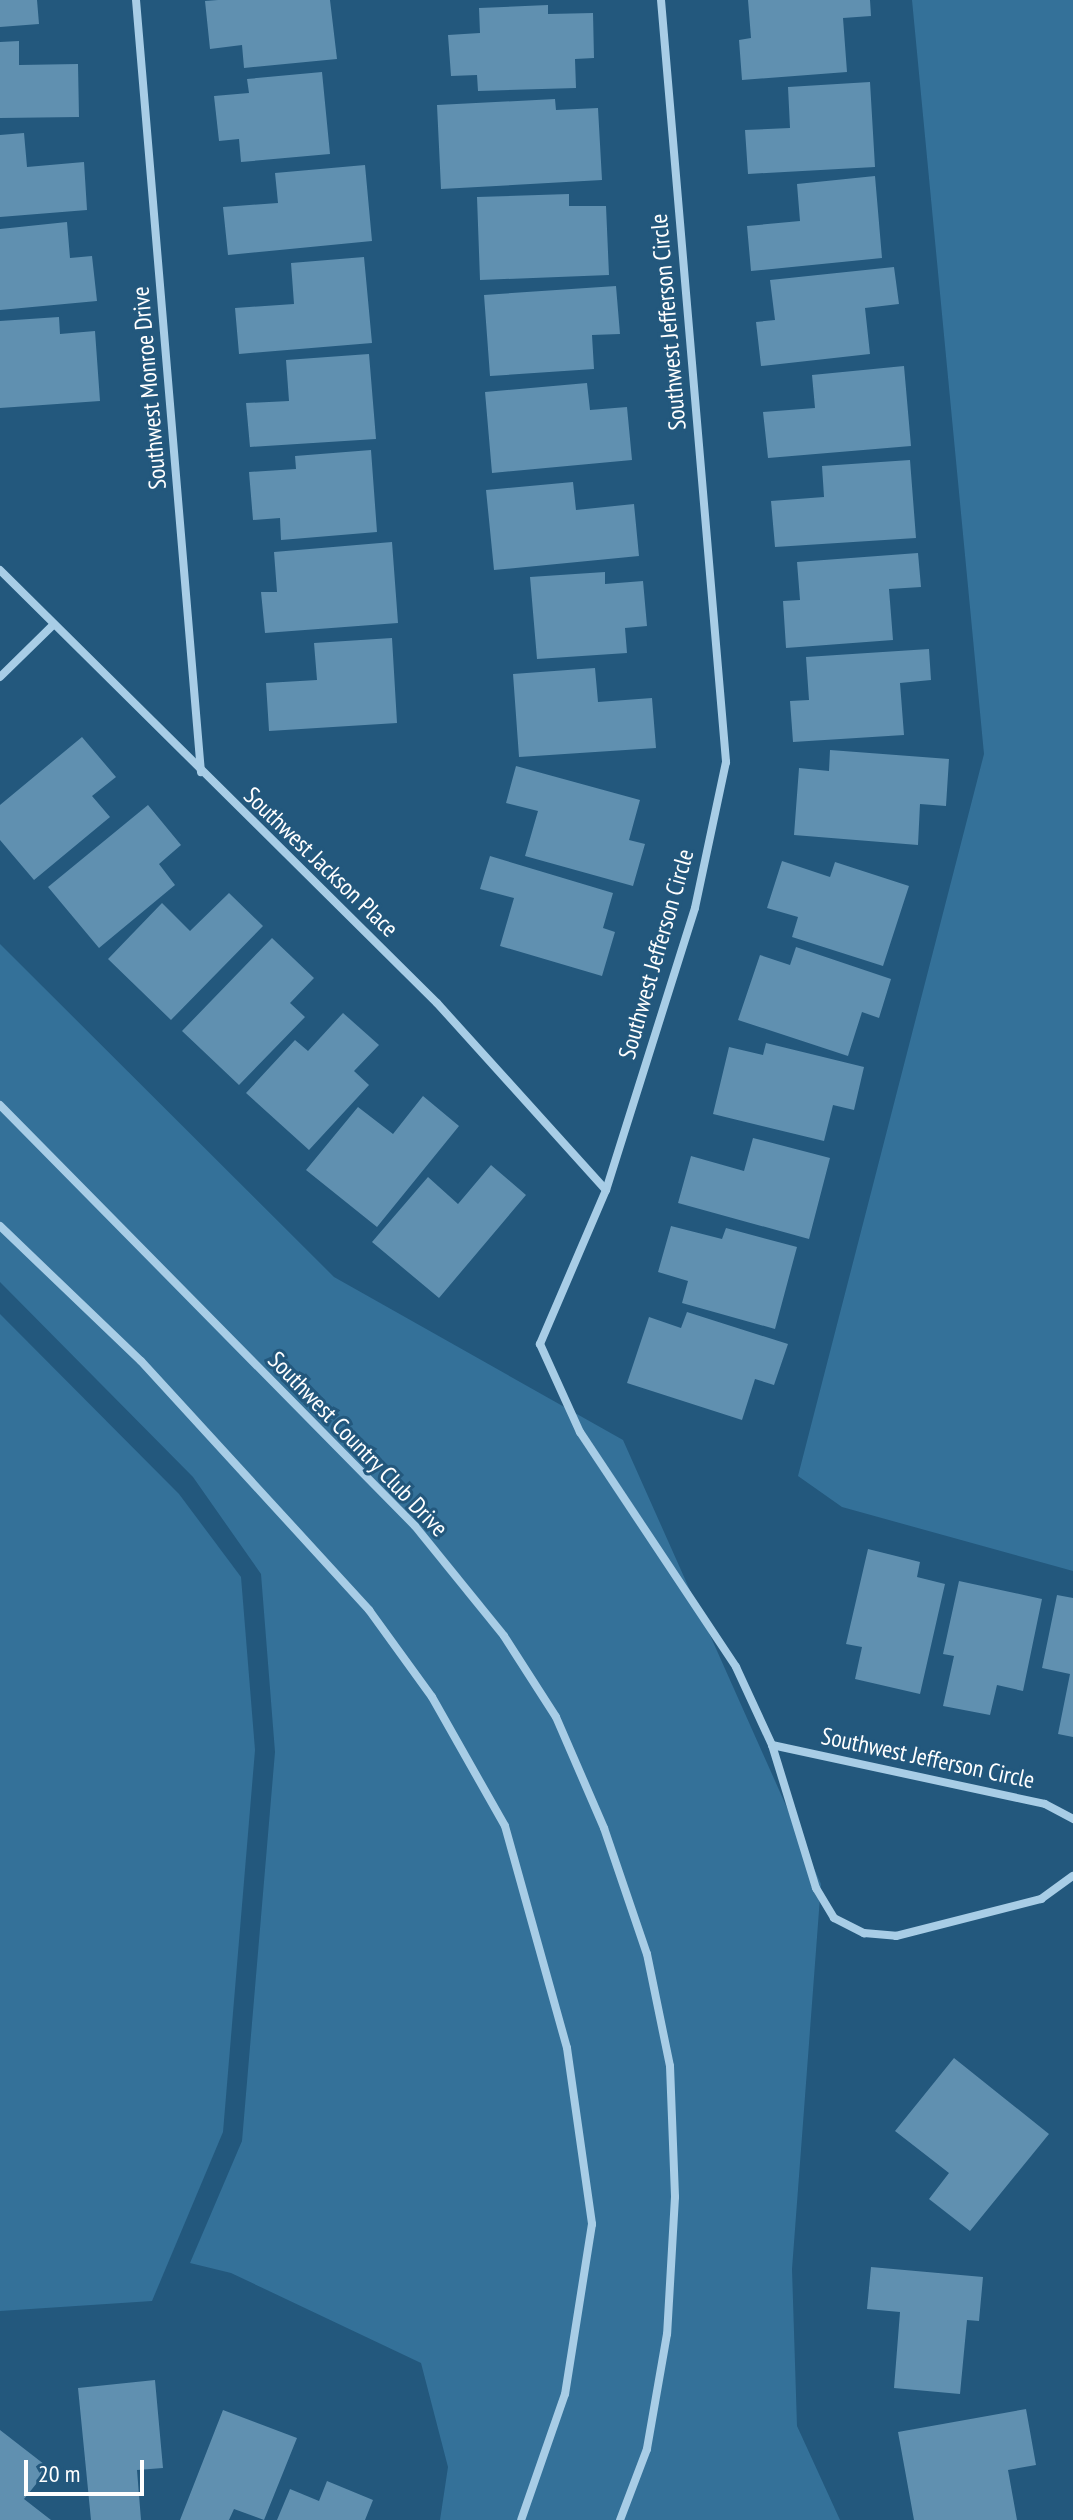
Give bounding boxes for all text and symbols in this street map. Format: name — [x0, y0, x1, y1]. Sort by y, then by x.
street label: Southwest Jefferson Circle — [644, 213, 692, 431]
street label: Southwest Monroe Drive — [126, 285, 172, 491]
street label: Southwest Jackson Place — [238, 781, 404, 943]
street label: Southwest Jefferson Circle — [612, 846, 700, 1062]
street label: Southwest Country Club Drive — [262, 1345, 454, 1543]
street label: Southwest Jefferson Circle — [819, 1721, 1037, 1795]
scale bar — [28, 2444, 148, 2494]
text: 20 m — [38, 2458, 80, 2489]

